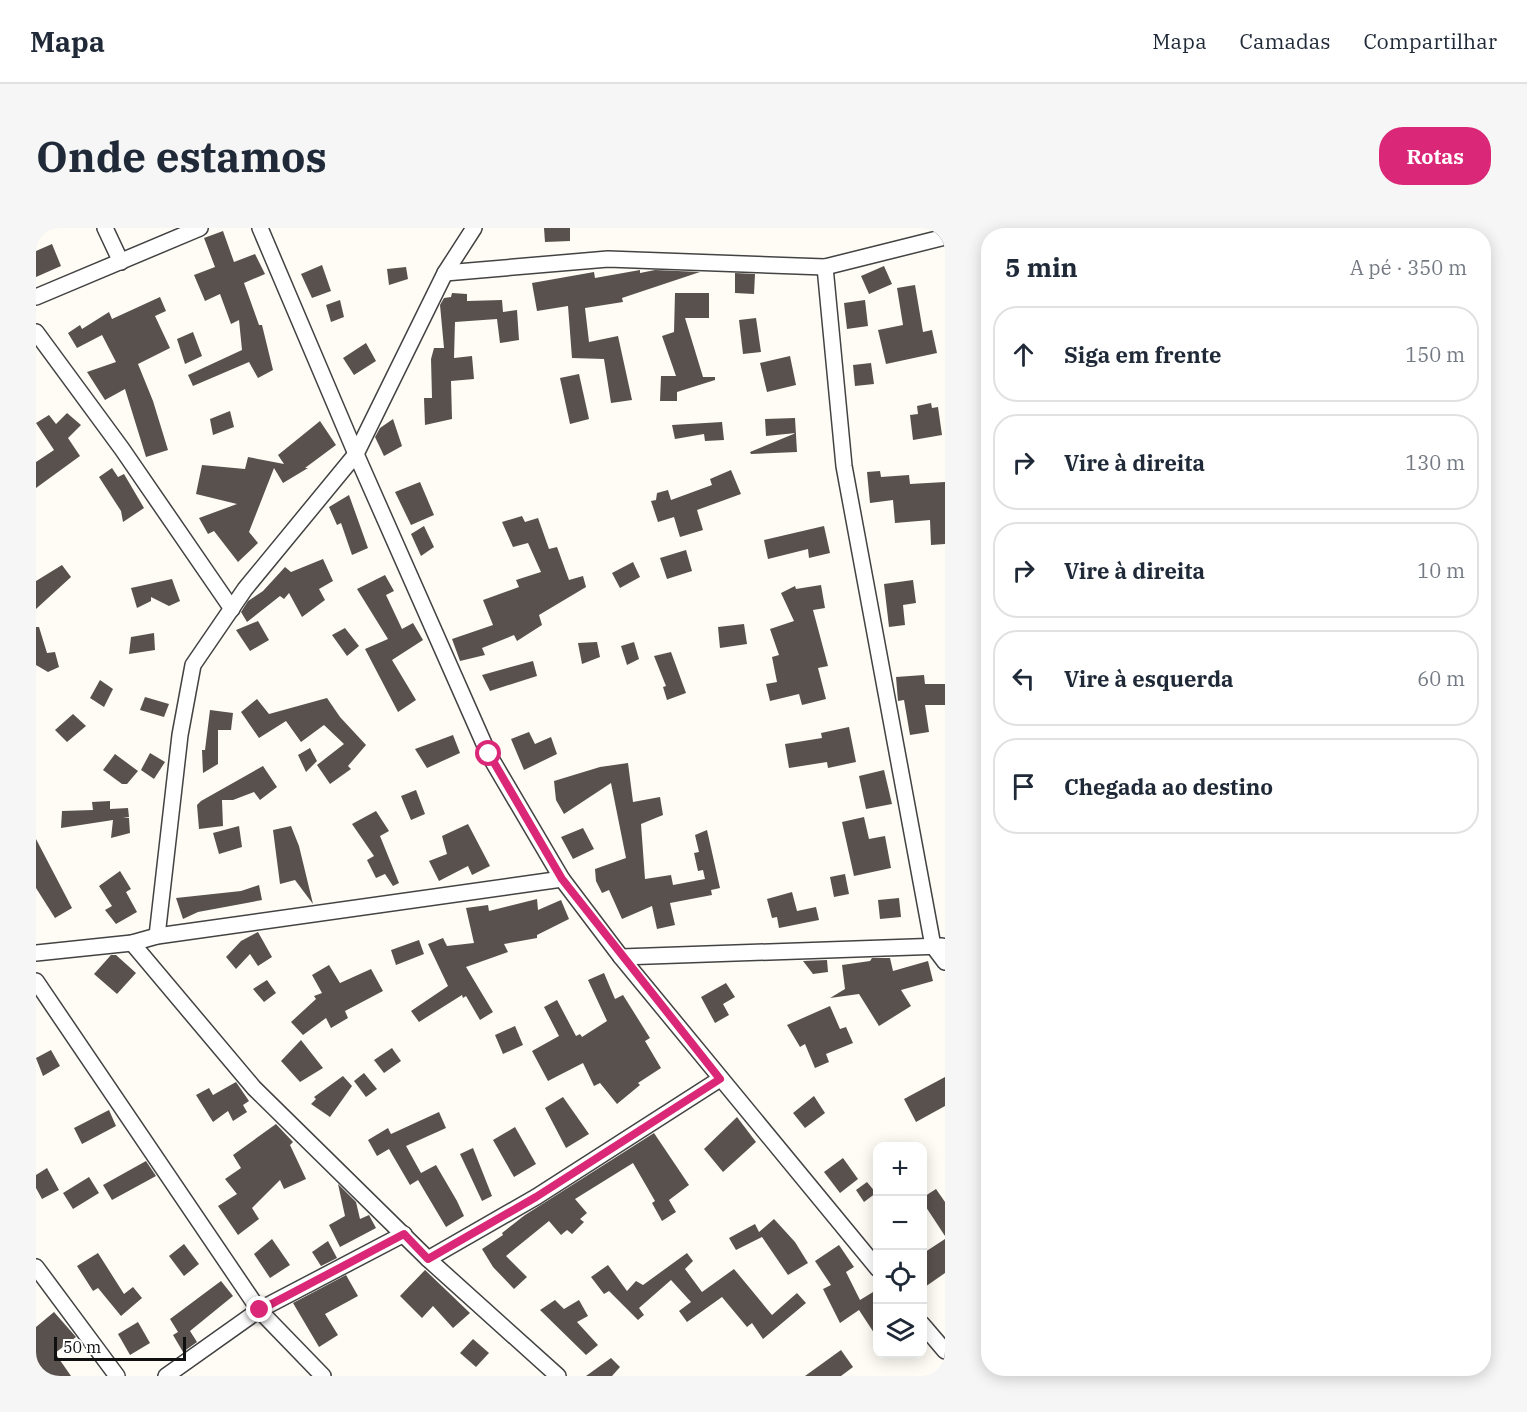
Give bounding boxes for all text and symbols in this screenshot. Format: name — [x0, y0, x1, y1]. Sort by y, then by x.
text: Mapa — [30, 23, 105, 60]
text: Mapa — [1152, 27, 1207, 55]
text: Camadas — [1240, 27, 1330, 55]
text: Compartilhar — [1363, 27, 1497, 55]
button: Rotas — [1379, 127, 1491, 185]
text: Onde estamos — [36, 129, 327, 184]
text: 5 min — [1005, 250, 1078, 284]
text: A pé · 350 m — [1350, 254, 1467, 281]
icon: ahead — [1007, 338, 1040, 371]
text: Siga em frente — [1064, 340, 1221, 369]
text: 150 m — [1405, 341, 1465, 368]
icon: right — [1007, 446, 1040, 479]
text: Vire à direita — [1064, 448, 1205, 477]
text: 130 m — [1405, 449, 1465, 476]
icon: right — [1007, 554, 1040, 587]
text: Vire à direita — [1064, 556, 1205, 585]
text: 10 m — [1417, 557, 1465, 584]
icon: left — [1007, 662, 1040, 695]
text: Vire à esquerda — [1064, 664, 1234, 693]
text: 60 m — [1417, 665, 1465, 692]
route start — [475, 740, 501, 766]
icon: arrive — [1007, 770, 1040, 803]
text: Chegada ao destino — [1064, 772, 1273, 801]
map controls — [873, 1142, 927, 1358]
button: + — [873, 1142, 927, 1196]
button: − — [873, 1196, 927, 1250]
button: locate — [873, 1250, 927, 1304]
route end — [246, 1296, 272, 1322]
button: layers — [873, 1304, 927, 1358]
scale bar — [54, 1334, 186, 1362]
text: 50 m — [63, 1337, 101, 1357]

